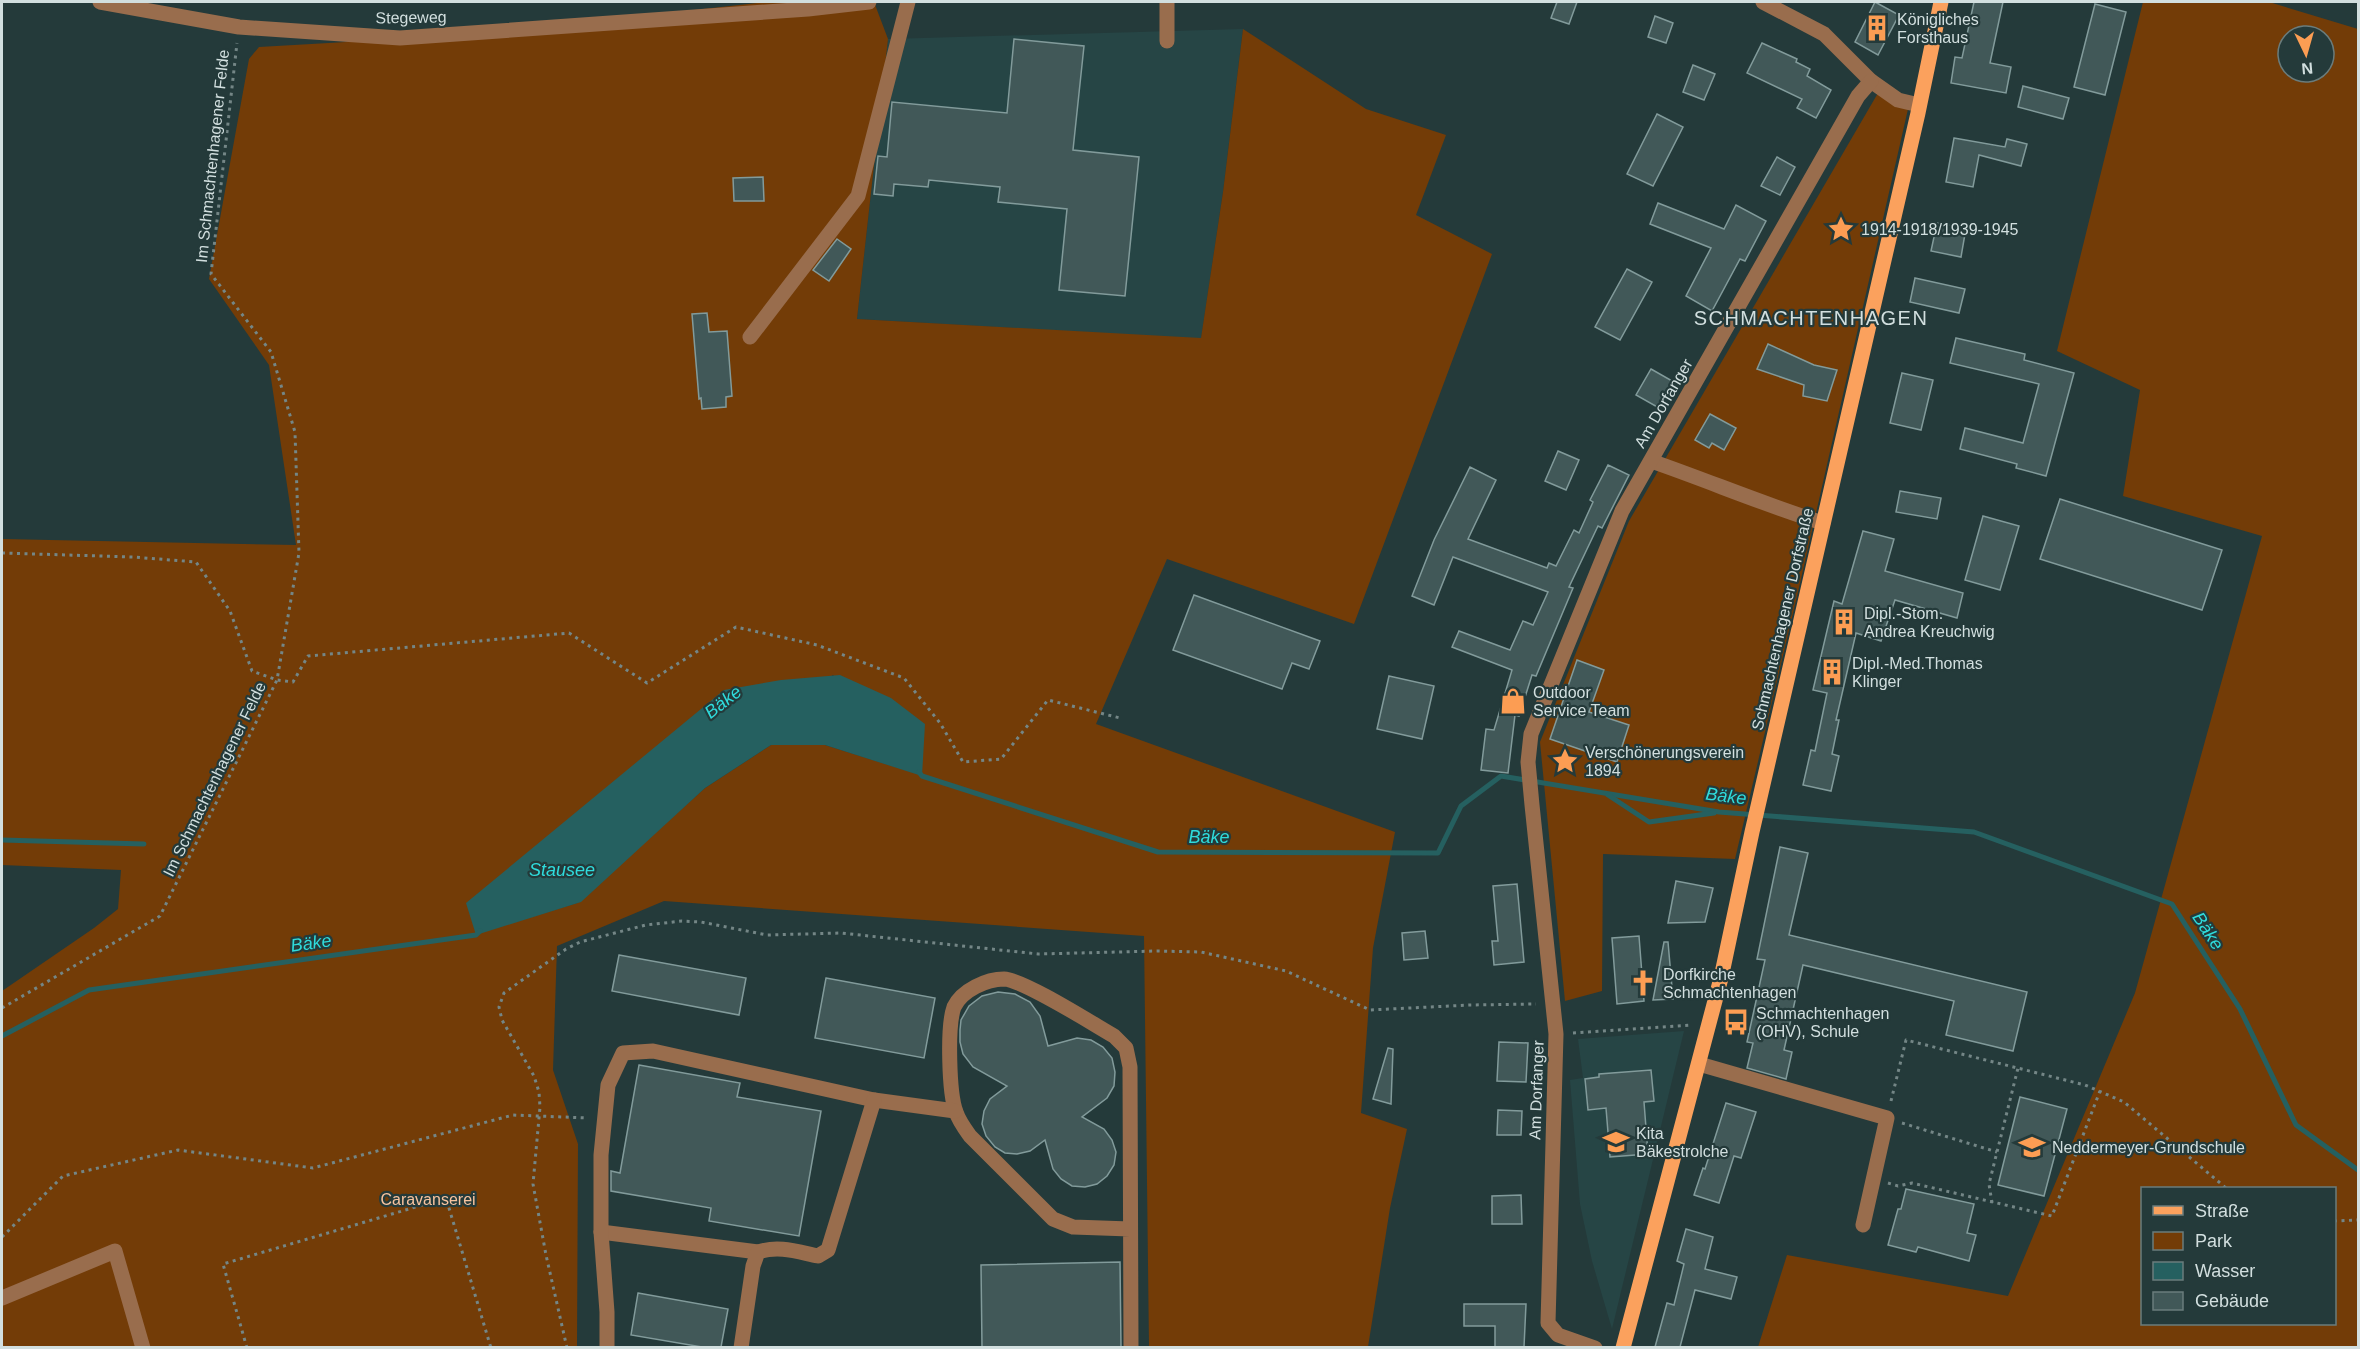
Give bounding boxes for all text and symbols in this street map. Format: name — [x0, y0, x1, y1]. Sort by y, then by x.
street label: Stegeweg — [375, 8, 447, 27]
place label: Königliches Forsthaus — [1897, 11, 1979, 46]
building icon: Königliches Forsthaus — [1862, 13, 1892, 43]
north arrow — [2276, 24, 2336, 84]
street label: Im Schmachtenhagener Felde — [193, 48, 232, 264]
text: N — [2301, 59, 2314, 77]
place icon: 1914-1918/1939-1945 — [1826, 214, 1856, 244]
place label: 1914-1918/1939-1945 — [1861, 221, 2019, 238]
district label: SCHMACHTENHAGEN — [1694, 307, 1928, 329]
street label: Am Dorfanger — [1631, 355, 1696, 451]
street label: Schmachtenhagener Dorfstraße — [1749, 506, 1816, 732]
place label: Dipl.-Stom. Andrea Kreuchwig — [1864, 605, 1995, 640]
building icon: Dipl.-Stom. Andrea Kreuchwig — [1829, 607, 1859, 637]
place label: Dipl.-Med.Thomas Klinger — [1852, 655, 1983, 690]
building icon: Dipl.-Med.Thomas Klinger — [1817, 657, 1847, 687]
street label: Im Schmachtenhagener Felde — [160, 679, 269, 879]
water label: Bäke — [701, 681, 745, 723]
place label: Outdoor Service Team — [1533, 684, 1630, 719]
shop icon: Outdoor Service Team — [1498, 686, 1528, 716]
place label: Verschönerungsverein 1894 — [1585, 744, 1744, 779]
place icon: Verschönerungsverein 1894 — [1550, 746, 1580, 776]
water label: Bäke — [1704, 784, 1748, 808]
water label: Bäke — [1188, 827, 1230, 847]
water label: Stausee — [529, 860, 595, 880]
water label: Bäke — [2188, 908, 2228, 954]
water label: Bäke — [289, 930, 333, 956]
place label: Dorfkirche Schmachtenhagen — [1663, 966, 1796, 1001]
church icon: Dorfkirche Schmachtenhagen — [1628, 968, 1658, 998]
place label: Schmachtenhagen (OHV), Schule — [1756, 1005, 1889, 1040]
bus stop icon: Schmachtenhagen (OHV), Schule — [1721, 1007, 1751, 1037]
street label: Am Dorfanger — [1526, 1039, 1547, 1140]
place label: Kita Bäkestrolche — [1636, 1125, 1729, 1160]
school or university icon: Kita Bäkestrolche — [1601, 1127, 1631, 1157]
school or university icon: Neddermeyer-Grundschule — [2017, 1132, 2047, 1162]
place label: Neddermeyer-Grundschule — [2052, 1139, 2245, 1156]
legend — [2141, 1187, 2336, 1325]
park label: Caravanserei — [380, 1191, 476, 1208]
text: Straße — [2195, 1201, 2249, 1221]
text: Park — [2195, 1231, 2233, 1251]
text: Wasser — [2195, 1261, 2255, 1281]
text: Gebäude — [2195, 1291, 2269, 1311]

